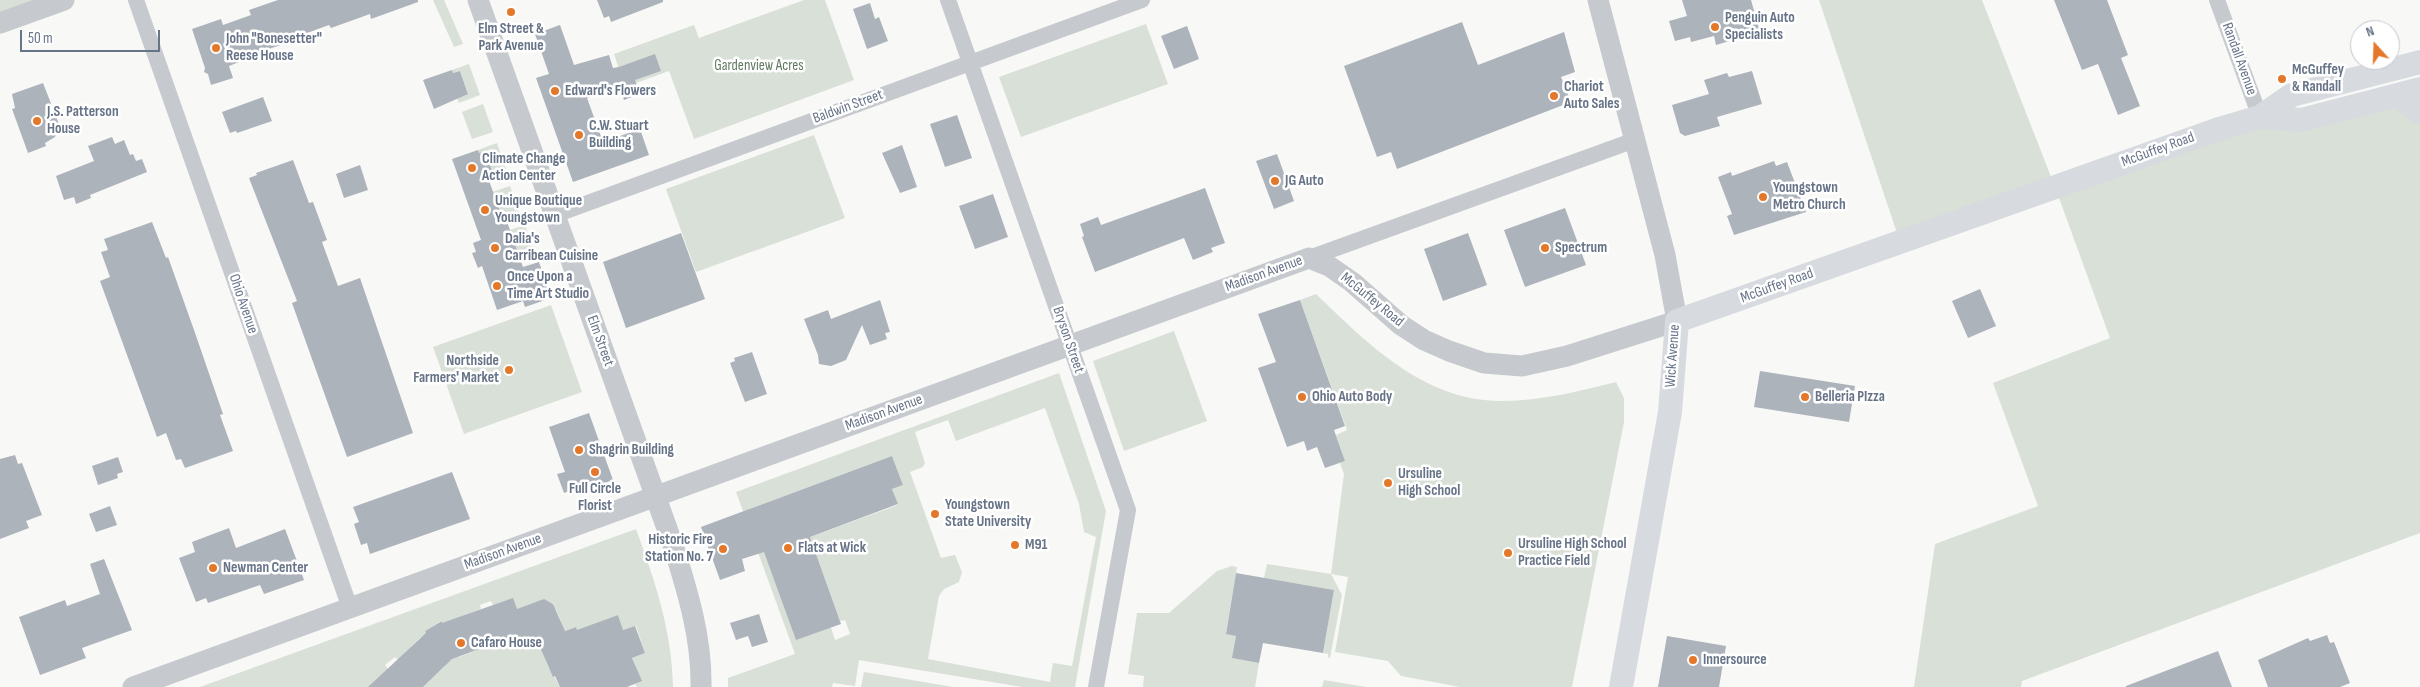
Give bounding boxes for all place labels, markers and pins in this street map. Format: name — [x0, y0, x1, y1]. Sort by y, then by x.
marker: Elm Street & Park Avenue — [505, 6, 517, 18]
place label: Penguin Auto Specialists — [1725, 9, 1795, 44]
place label: Elm Street & Park Avenue — [478, 20, 544, 55]
marker: Penguin Auto Specialists — [1709, 21, 1721, 33]
place label: John "Bonesetter" Reese House — [226, 30, 322, 65]
marker: John "Bonesetter" Reese House — [210, 42, 222, 54]
place label: McGuffey & Randall — [2292, 61, 2344, 96]
marker: McGuffey & Randall — [2276, 73, 2288, 85]
place label: Chariot Auto Sales — [1564, 78, 1620, 113]
place label: Edward's Flowers — [565, 82, 656, 100]
marker: Edward's Flowers — [549, 85, 561, 97]
marker: Chariot Auto Sales — [1548, 90, 1560, 102]
place label: J.S. Patterson House — [47, 103, 119, 138]
marker: J.S. Patterson House — [31, 115, 43, 127]
place label: C.W. Stuart Building — [589, 117, 649, 152]
marker: C.W. Stuart Building — [573, 129, 585, 141]
place label: Climate Change Action Center — [482, 150, 565, 185]
marker: Climate Change Action Center — [466, 162, 478, 174]
place label: JG Auto — [1285, 172, 1324, 190]
marker: JG Auto — [1269, 175, 1281, 187]
place label: Youngstown Metro Church — [1773, 179, 1846, 214]
marker: Youngstown Metro Church — [1757, 191, 1769, 203]
place label: Unique Boutique Youngstown — [495, 192, 582, 227]
marker: Unique Boutique Youngstown — [479, 204, 491, 216]
place label: Dalia's Carribean Cuisine — [505, 230, 598, 265]
place label: Spectrum — [1555, 239, 1607, 257]
marker: Dalia's Carribean Cuisine — [489, 242, 501, 254]
marker: Spectrum — [1539, 242, 1551, 254]
place label: Once Upon a Time Art Studio — [507, 268, 589, 303]
marker: Once Upon a Time Art Studio — [491, 280, 503, 292]
place label: Northside Farmers' Market — [413, 352, 499, 387]
marker: Northside Farmers' Market — [503, 364, 515, 376]
place label: Ohio Auto Body — [1312, 388, 1392, 406]
place label: Belleria PIzza — [1815, 388, 1885, 406]
marker: Ohio Auto Body — [1296, 391, 1308, 403]
marker: Belleria PIzza — [1799, 391, 1811, 403]
place label: Shagrin Building — [589, 441, 674, 459]
marker: Shagrin Building — [573, 444, 585, 456]
place label: Ursuline High School — [1398, 465, 1460, 500]
marker: Full Circle Florist — [589, 466, 601, 478]
marker: Ursuline High School — [1382, 477, 1394, 489]
place label: Full Circle Florist — [569, 480, 621, 515]
place label: Youngstown State University — [945, 496, 1031, 531]
marker: Youngstown State University — [929, 508, 941, 520]
place label: Historic Fire Station No. 7 — [645, 531, 713, 566]
place label: Ursuline High School Practice Field — [1518, 535, 1627, 570]
place label: M91 — [1025, 536, 1047, 554]
place label: Flats at Wick — [798, 539, 866, 557]
marker: M91 — [1009, 539, 1021, 551]
marker: Flats at Wick — [782, 542, 794, 554]
marker: Historic Fire Station No. 7 — [717, 543, 729, 555]
marker: Ursuline High School Practice Field — [1502, 547, 1514, 559]
place label: Newman Center — [223, 559, 308, 577]
marker: Newman Center — [207, 562, 219, 574]
place label: Cafaro House — [471, 634, 542, 652]
marker: Cafaro House — [455, 637, 467, 649]
place label: Innersource — [1703, 651, 1767, 669]
marker: Innersource — [1687, 654, 1699, 666]

